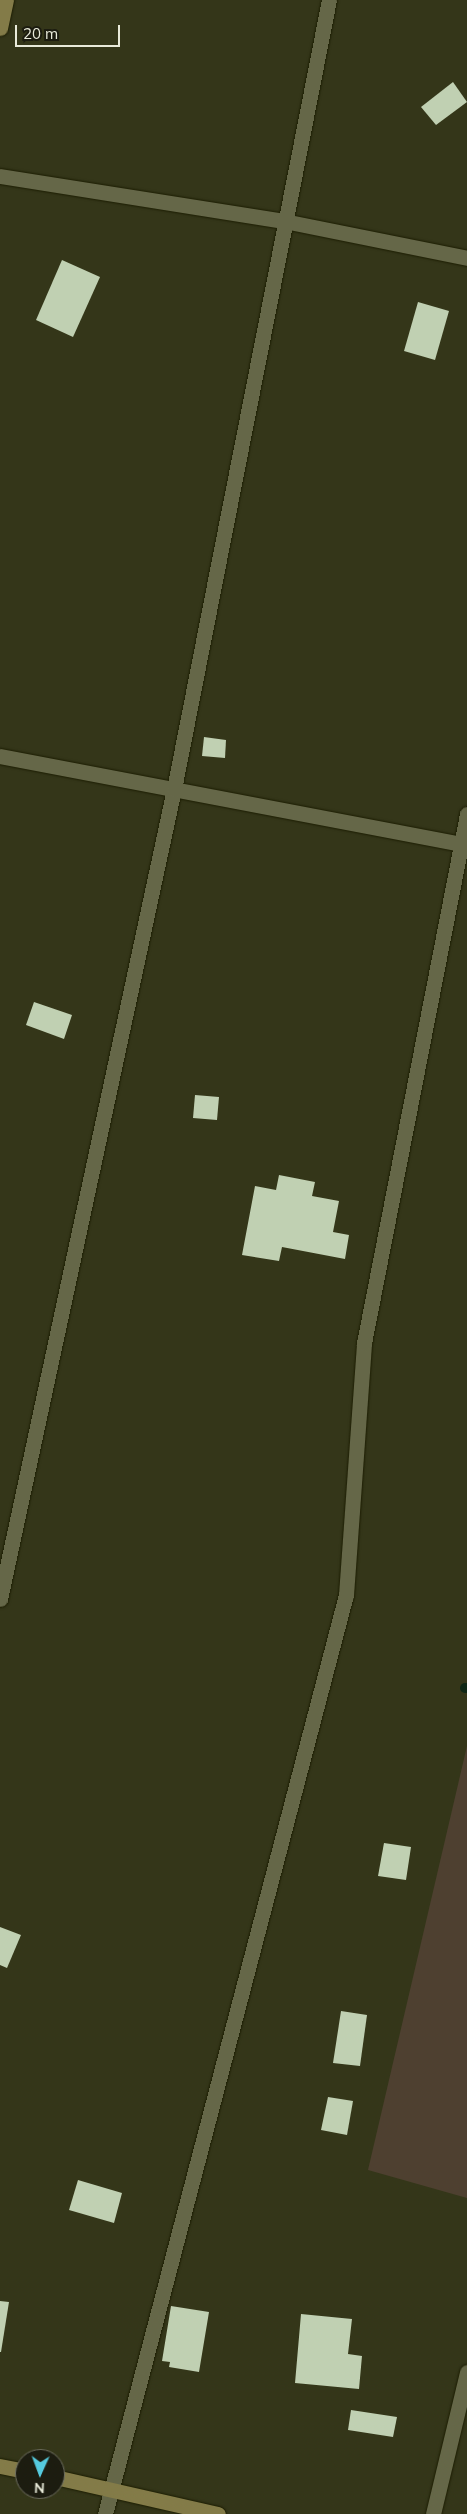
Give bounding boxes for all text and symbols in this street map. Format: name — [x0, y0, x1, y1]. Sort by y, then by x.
scale bar — [18, 15, 122, 47]
text: 20 m — [23, 24, 58, 43]
north arrow — [15, 2449, 65, 2499]
text: N — [34, 2479, 45, 2497]

